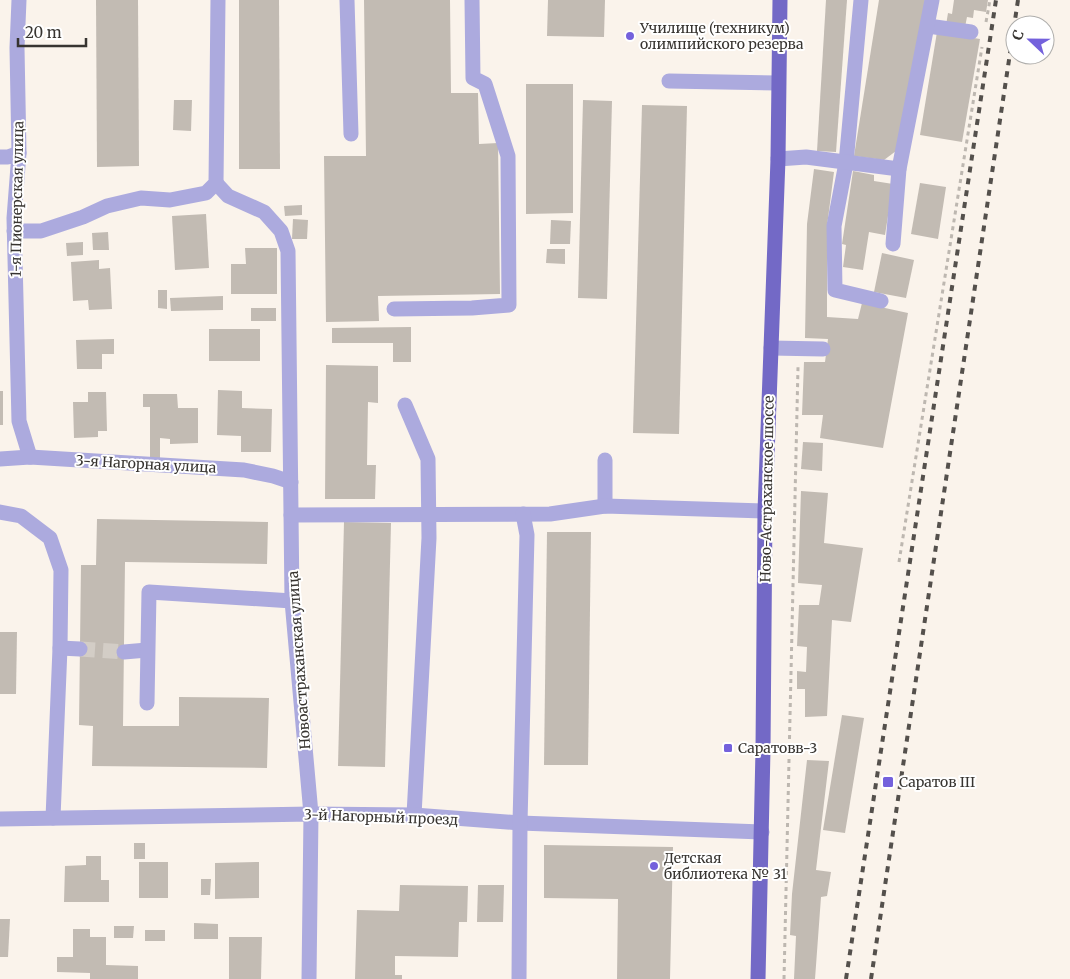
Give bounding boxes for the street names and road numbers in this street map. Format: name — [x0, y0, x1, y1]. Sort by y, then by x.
street label: 1-я Пионерская улица — [7, 120, 27, 277]
street label: Ново-Астраханское шоссе — [756, 395, 778, 583]
street label: 3-я Нагорная улица — [75, 451, 217, 477]
street label: Новоастраханская улица — [284, 570, 314, 750]
street label: 3-й Нагорный проезд — [304, 805, 459, 829]

